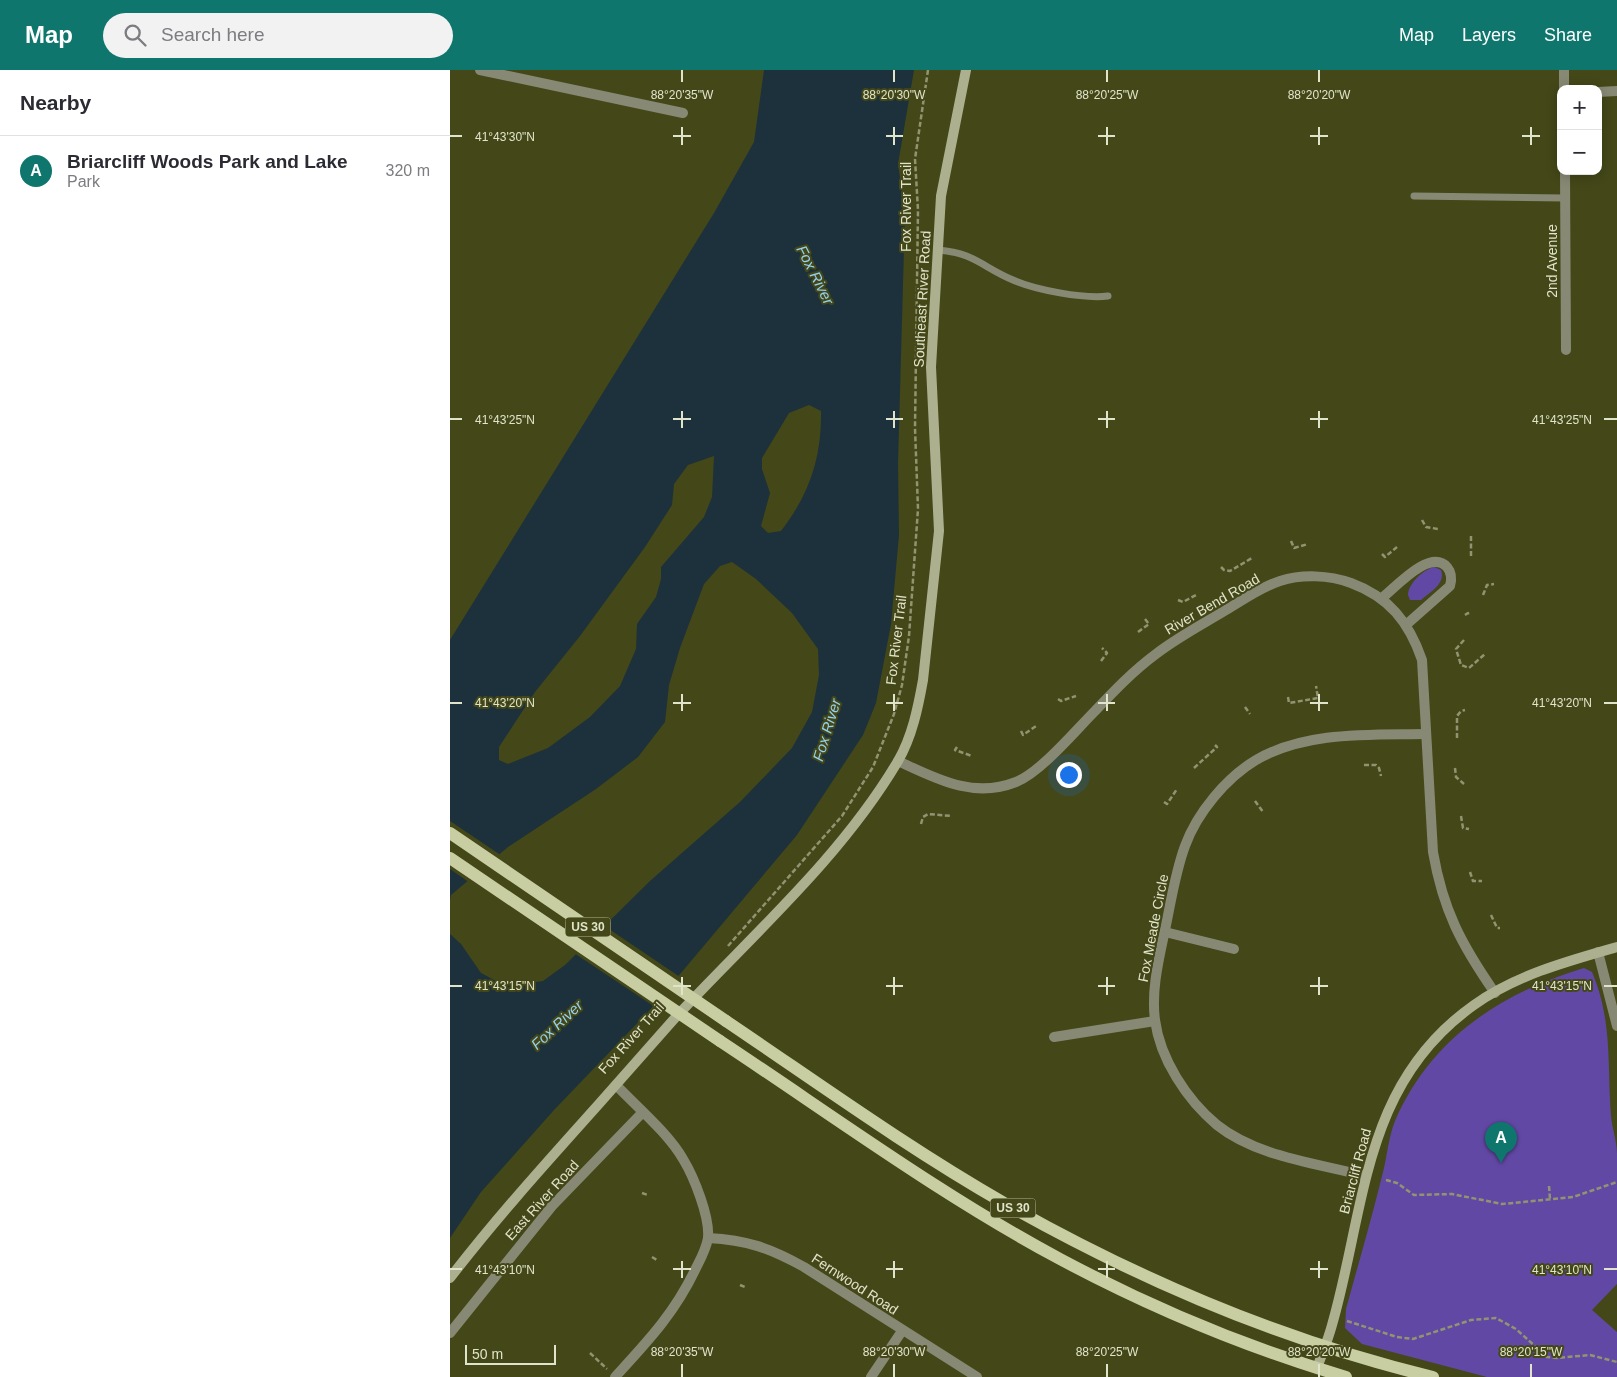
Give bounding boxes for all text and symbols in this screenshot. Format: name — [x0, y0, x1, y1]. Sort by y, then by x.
search box — [103, 13, 453, 58]
text: Map — [25, 21, 73, 48]
icon: search — [121, 21, 149, 49]
text: Search here — [161, 24, 265, 45]
text: Map — [1399, 25, 1434, 45]
text: Layers — [1462, 25, 1516, 45]
text: Share — [1544, 25, 1592, 45]
map controls — [1557, 85, 1602, 175]
button: + — [1557, 85, 1602, 130]
text: 88°20'35"W — [651, 88, 714, 102]
text: 88°20'30"W — [863, 88, 926, 102]
text: 88°20'25"W — [1076, 88, 1139, 102]
text: 88°20'20"W — [1288, 88, 1351, 102]
text: Nearby — [20, 91, 91, 114]
text: 41°43'30"N — [475, 130, 535, 144]
button: − — [1557, 130, 1602, 175]
text: Briarcliff Woods Park and Lake — [67, 151, 348, 172]
text: A — [30, 162, 42, 179]
text: 320 m — [386, 162, 430, 179]
street label: Fox River Trail — [898, 162, 914, 252]
text: Park — [67, 173, 100, 190]
street label: 2nd Avenue — [1544, 224, 1560, 298]
street label: Southeast River Road — [910, 230, 934, 368]
water label: Fox River — [793, 242, 838, 308]
text: 41°43'25"N — [475, 413, 535, 427]
text: 41°43'25"N — [1532, 413, 1592, 427]
street label: River Bend Road — [1162, 570, 1262, 638]
street label: Fox River Trail — [883, 594, 909, 686]
text: 41°43'20"N — [475, 696, 535, 710]
water label: Fox River — [809, 696, 844, 763]
text: 41°43'20"N — [1532, 696, 1592, 710]
your location — [1056, 762, 1082, 788]
street label: Fox Meade Circle — [1135, 872, 1171, 983]
road number: US 30 — [566, 918, 610, 936]
text: 41°43'15"N — [475, 979, 535, 993]
text: 41°43'15"N — [1532, 979, 1592, 993]
water label: Fox River — [527, 996, 587, 1053]
street label: Fox River Trail — [595, 999, 667, 1077]
pin: A — [1485, 1122, 1517, 1163]
street label: Briarcliff Road — [1336, 1127, 1374, 1215]
street label: East River Road — [502, 1157, 582, 1243]
road number: US 30 — [990, 1198, 1036, 1218]
street label: Fernwood Road — [809, 1250, 901, 1318]
text: 41°43'10"N — [475, 1263, 535, 1277]
text: 41°43'10"N — [1532, 1263, 1592, 1277]
scale bar — [465, 1342, 556, 1365]
text: 88°20'35"W — [651, 1345, 714, 1359]
text: 88°20'30"W — [863, 1345, 926, 1359]
text: 88°20'25"W — [1076, 1345, 1139, 1359]
text: 88°20'20"W — [1288, 1345, 1351, 1359]
text: 88°20'15"W — [1500, 1345, 1563, 1359]
text: 50 m — [472, 1346, 503, 1362]

